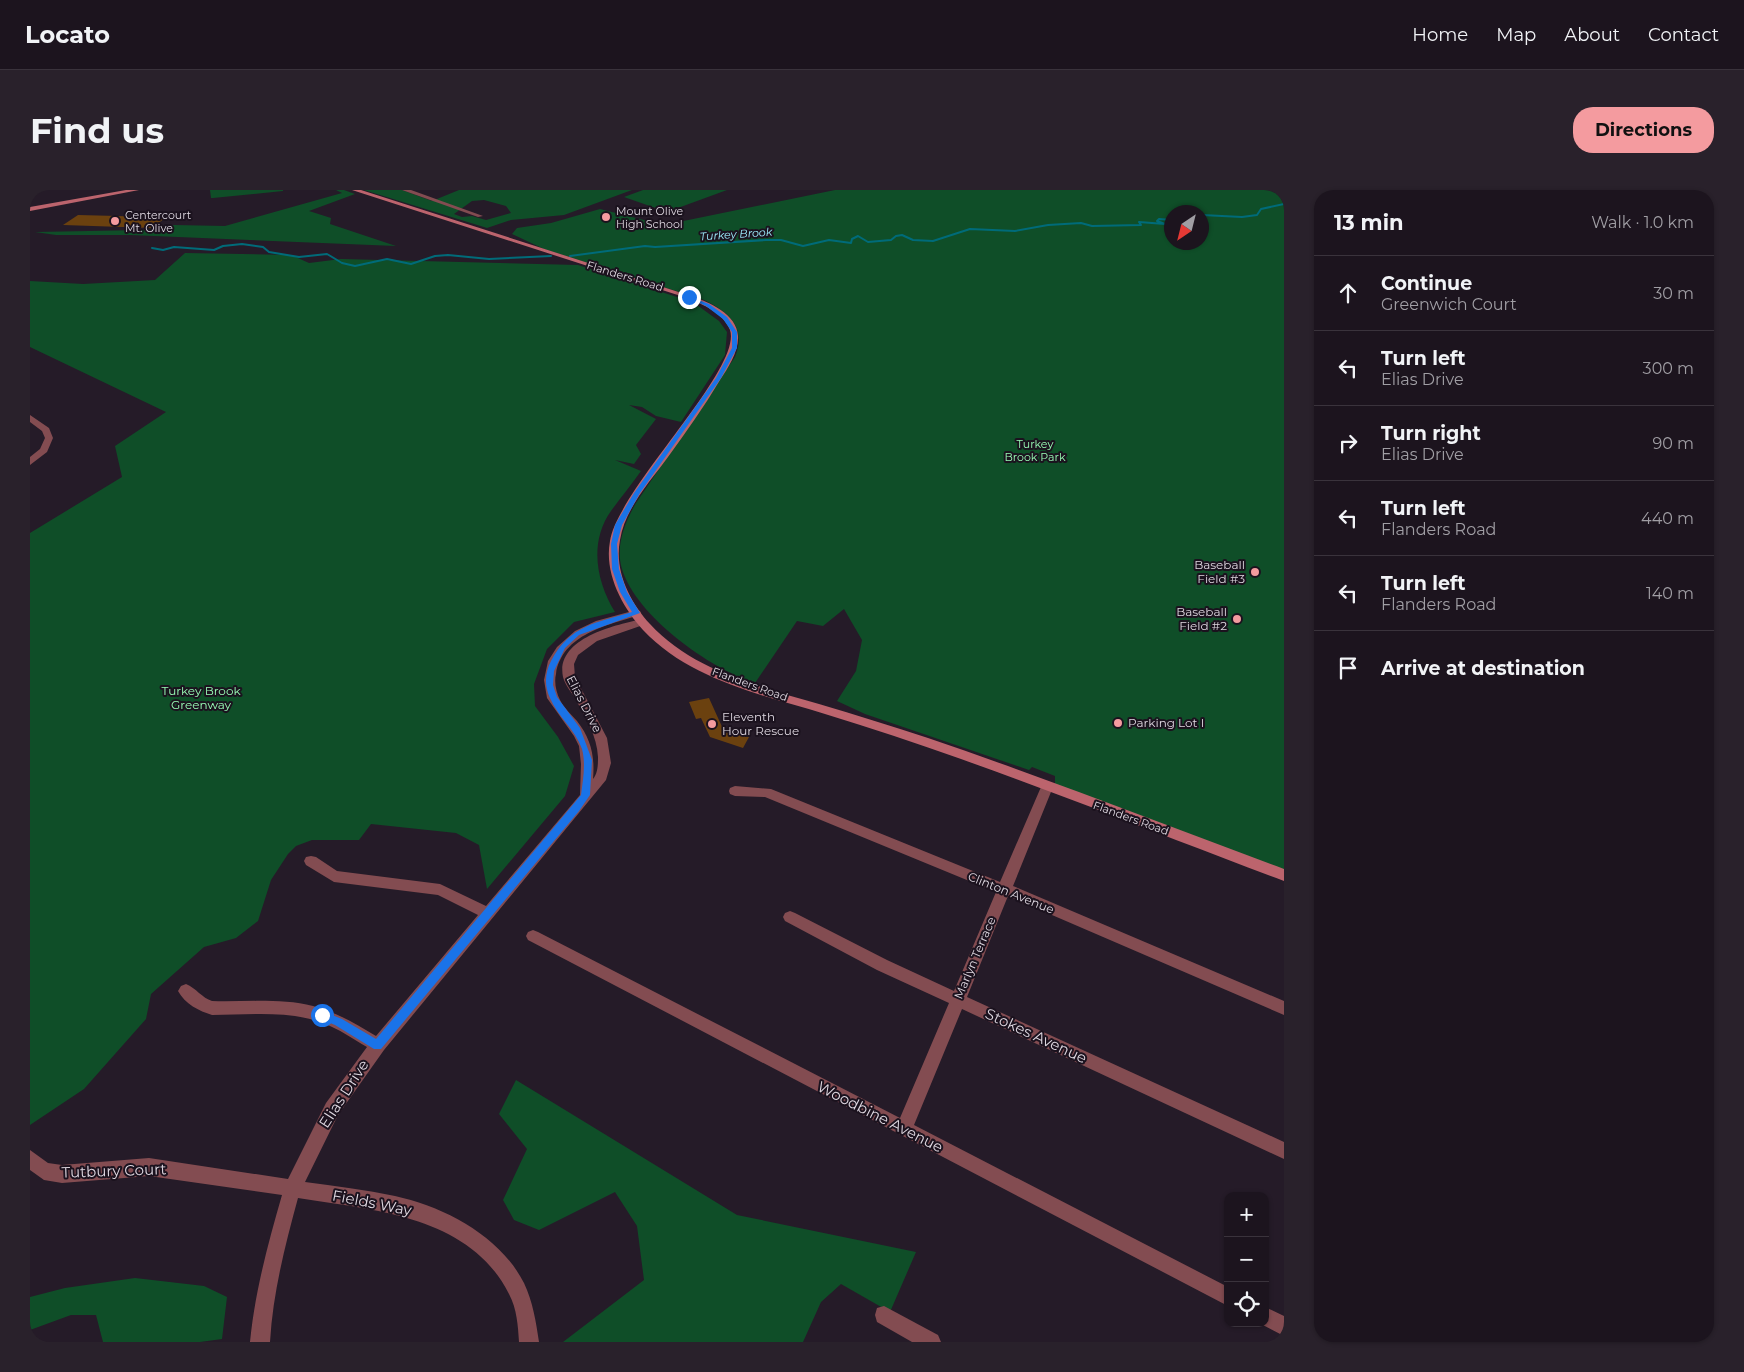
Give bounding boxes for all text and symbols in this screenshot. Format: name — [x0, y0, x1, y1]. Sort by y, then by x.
text: Locato — [25, 20, 110, 49]
text: Home — [1412, 24, 1468, 46]
text: Map — [1496, 24, 1536, 46]
text: About — [1564, 24, 1620, 46]
text: Contact — [1648, 24, 1719, 46]
button: Directions — [1573, 107, 1714, 153]
text: Find us — [30, 109, 164, 152]
place label: Mount Olive High School — [616, 204, 684, 231]
north arrow — [1164, 205, 1209, 250]
place label: Centercourt Mt. Olive — [125, 208, 192, 235]
text: 13 min — [1334, 210, 1403, 235]
marker: Mount Olive High School — [600, 211, 612, 223]
text: Walk · 1.0 km — [1591, 213, 1694, 232]
marker: Centercourt Mt. Olive — [109, 215, 121, 227]
water label: Turkey Brook — [699, 224, 773, 244]
street label: Flanders Road — [585, 258, 665, 294]
text: Continue — [1381, 272, 1472, 295]
icon: ahead — [1334, 279, 1362, 307]
text: 30 m — [1653, 284, 1694, 303]
route end — [678, 286, 701, 309]
text: Greenwich Court — [1381, 295, 1517, 314]
text: Turn left — [1381, 347, 1466, 370]
icon: left — [1334, 354, 1362, 382]
text: 300 m — [1643, 359, 1694, 378]
text: Elias Drive — [1381, 370, 1464, 389]
text: Turn right — [1381, 422, 1481, 445]
icon: right — [1334, 429, 1362, 457]
text: 90 m — [1652, 434, 1694, 453]
park label: Turkey Brook Park — [1005, 437, 1066, 464]
text: Elias Drive — [1381, 445, 1464, 464]
text: Turn left — [1381, 497, 1466, 520]
icon: left — [1334, 504, 1362, 532]
text: 440 m — [1641, 509, 1694, 528]
text: Flanders Road — [1381, 520, 1496, 539]
place label: Baseball Field #3 — [1194, 557, 1245, 586]
marker: Baseball Field #3 — [1249, 566, 1261, 578]
text: Turn left — [1381, 572, 1466, 595]
icon: left — [1334, 579, 1362, 607]
text: 140 m — [1646, 584, 1694, 603]
text: Flanders Road — [1381, 595, 1496, 614]
place label: Baseball Field #2 — [1176, 604, 1227, 633]
marker: Baseball Field #2 — [1231, 613, 1243, 625]
icon: arrive — [1334, 654, 1362, 682]
text: Arrive at destination — [1381, 657, 1585, 680]
street label: Flanders Road — [710, 664, 790, 704]
street label: Elias Drive — [564, 673, 605, 735]
park label: Turkey Brook Greenway — [161, 683, 241, 712]
place label: Eleventh Hour Rescue — [722, 709, 799, 738]
place label: Parking Lot I — [1128, 715, 1204, 730]
marker: Parking Lot I — [1112, 717, 1124, 729]
marker: Eleventh Hour Rescue — [706, 718, 718, 730]
street label: Flanders Road — [1091, 798, 1171, 838]
street label: Clinton Avenue — [966, 868, 1057, 917]
street label: Marlyn Terrace — [951, 915, 999, 1001]
route start — [311, 1004, 334, 1027]
street label: Stokes Avenue — [982, 1004, 1090, 1067]
street label: Elias Drive — [315, 1056, 373, 1131]
street label: Woodbine Avenue — [814, 1077, 946, 1157]
street label: Tutbury Court — [61, 1159, 167, 1182]
street label: Fields Way — [331, 1185, 414, 1220]
map controls — [1224, 1192, 1269, 1327]
button: + — [1224, 1192, 1269, 1237]
button: − — [1224, 1237, 1269, 1282]
button: locate — [1224, 1282, 1269, 1327]

